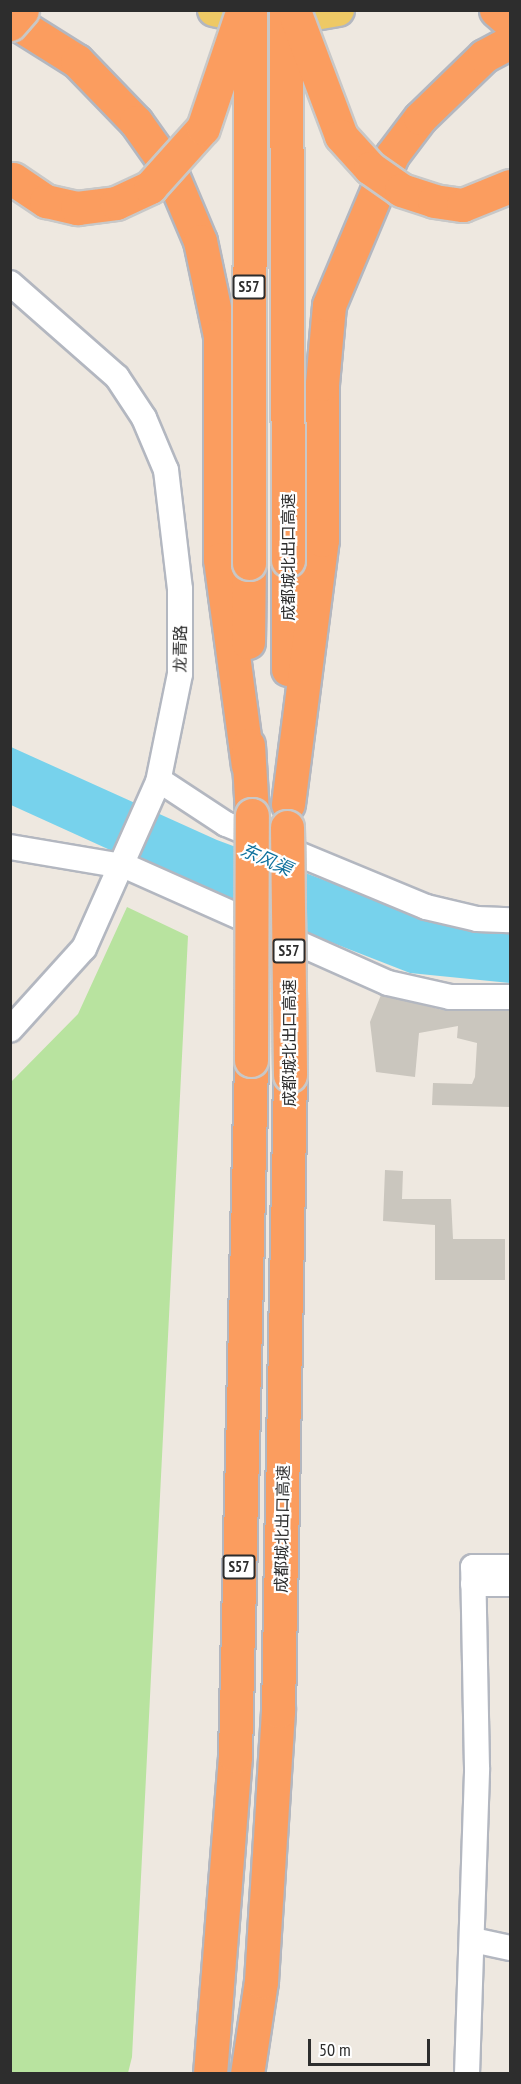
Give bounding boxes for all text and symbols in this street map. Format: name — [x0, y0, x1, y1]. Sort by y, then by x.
road number: S57 — [232, 275, 266, 299]
street label: 成都城北出口高速 — [278, 493, 298, 621]
street label: 龙青路 — [170, 625, 190, 673]
water label: 东风渠 — [237, 839, 295, 881]
road number: S57 — [272, 939, 306, 963]
street label: 成都城北出口高速 — [279, 979, 299, 1107]
street label: 成都城北出口高速 — [271, 1465, 293, 1593]
road number: S57 — [222, 1555, 256, 1579]
scale bar — [311, 2027, 432, 2065]
text: 50 m — [319, 2038, 351, 2061]

